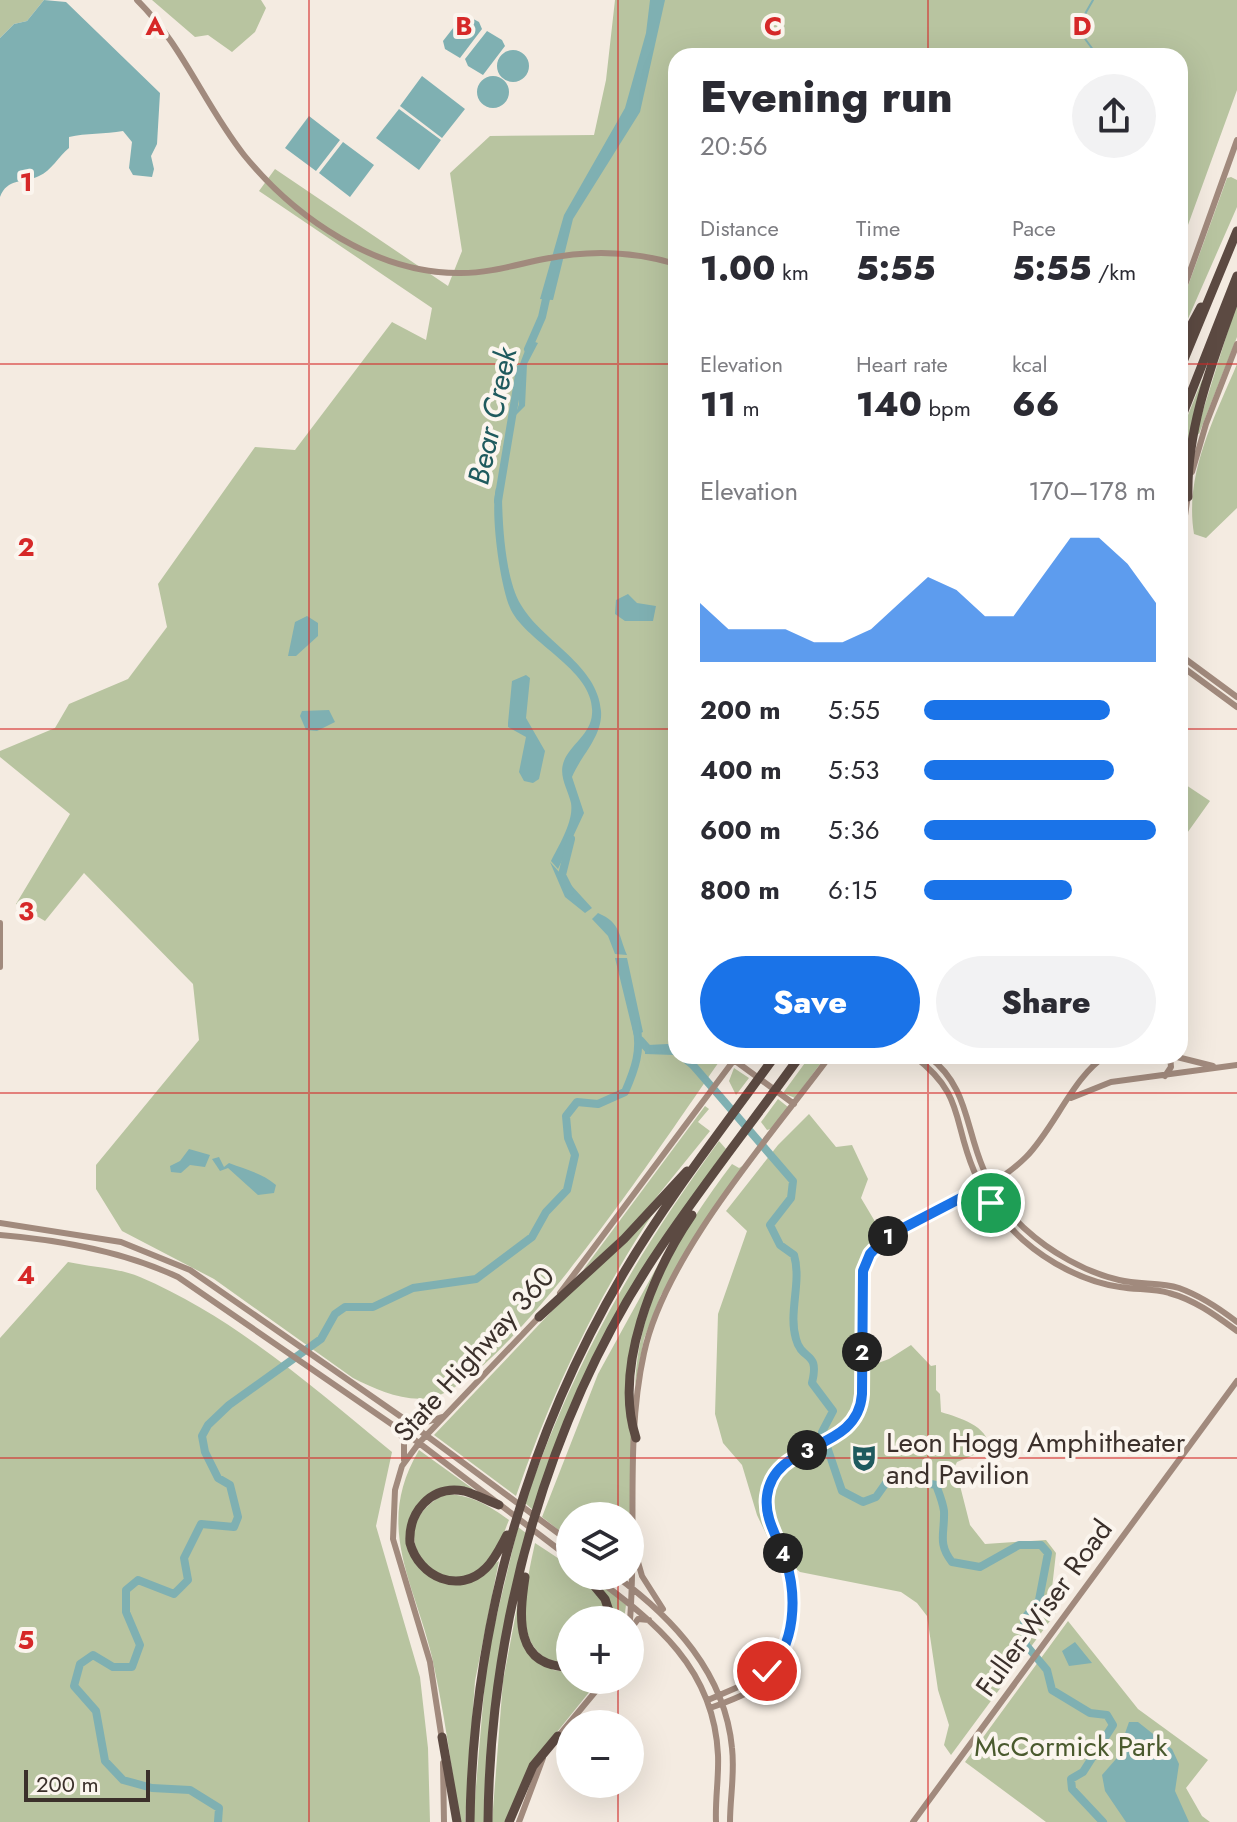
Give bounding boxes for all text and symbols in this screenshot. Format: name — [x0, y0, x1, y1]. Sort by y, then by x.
text: A — [144, 7, 165, 45]
text: B — [455, 7, 473, 45]
text: C — [764, 7, 782, 45]
text: D — [1072, 7, 1092, 45]
text: Evening run — [700, 65, 953, 129]
button: share — [1072, 74, 1156, 158]
text: 20:56 — [700, 127, 768, 165]
text: 1 — [19, 163, 33, 201]
text: Distance — [700, 212, 779, 244]
text: Time — [856, 212, 900, 244]
text: Pace — [1012, 212, 1056, 244]
text: 1.00 — [700, 244, 775, 293]
text: 5:55 — [856, 244, 935, 293]
text: 5:55 — [1012, 244, 1091, 293]
text: km — [775, 256, 809, 288]
text: /km — [1091, 256, 1136, 288]
water label: Bear Creek — [457, 342, 528, 489]
text: Elevation — [700, 348, 783, 380]
text: Heart rate — [856, 348, 948, 380]
text: kcal — [1012, 348, 1048, 380]
text: 11 — [700, 380, 736, 429]
text: 140 — [856, 380, 922, 429]
text: 66 — [1012, 380, 1059, 429]
text: m — [736, 392, 760, 424]
text: bpm — [922, 392, 971, 424]
text: Elevation — [700, 472, 798, 510]
text: 170–178 m — [1028, 472, 1156, 510]
text: 2 — [17, 528, 35, 566]
text: 200 m — [700, 691, 781, 729]
text: 5:55 — [828, 691, 880, 729]
text: 400 m — [700, 751, 782, 789]
text: 5:53 — [828, 751, 879, 789]
text: 600 m — [700, 811, 781, 849]
text: 5:36 — [828, 811, 880, 849]
text: 800 m — [700, 871, 780, 909]
text: 6:15 — [828, 871, 877, 909]
text: 3 — [18, 892, 34, 930]
button: Save — [700, 956, 920, 1048]
button: Share — [936, 956, 1156, 1048]
pin — [957, 1169, 1025, 1237]
icon: arrive — [969, 1181, 1013, 1225]
pin: 1 — [868, 1216, 908, 1256]
text: 1 — [882, 1220, 894, 1252]
text: 4 — [17, 1256, 35, 1294]
street label: State Highway 360 — [384, 1257, 564, 1451]
pin: 2 — [842, 1332, 882, 1372]
text: 2 — [855, 1336, 869, 1368]
place label: Leon Hogg Amphitheater and Pavilion — [886, 1422, 1186, 1495]
pin: 3 — [787, 1430, 827, 1470]
text: 3 — [800, 1434, 814, 1466]
theatre icon: Leon Hogg Amphitheater and Pavilion — [849, 1443, 879, 1473]
map controls — [556, 1502, 644, 1798]
button: layers — [556, 1502, 644, 1590]
street label: Fuller-Wiser Road — [966, 1511, 1122, 1705]
pin: 4 — [763, 1533, 803, 1573]
text: 4 — [775, 1537, 791, 1569]
button: + — [556, 1606, 644, 1694]
text: 5 — [18, 1621, 34, 1659]
pin — [733, 1637, 801, 1705]
icon: check — [745, 1649, 789, 1693]
button: − — [556, 1710, 644, 1798]
park label: McCormick Park — [974, 1726, 1168, 1767]
scale bar — [24, 1766, 150, 1802]
text: 200 m — [36, 1768, 99, 1800]

